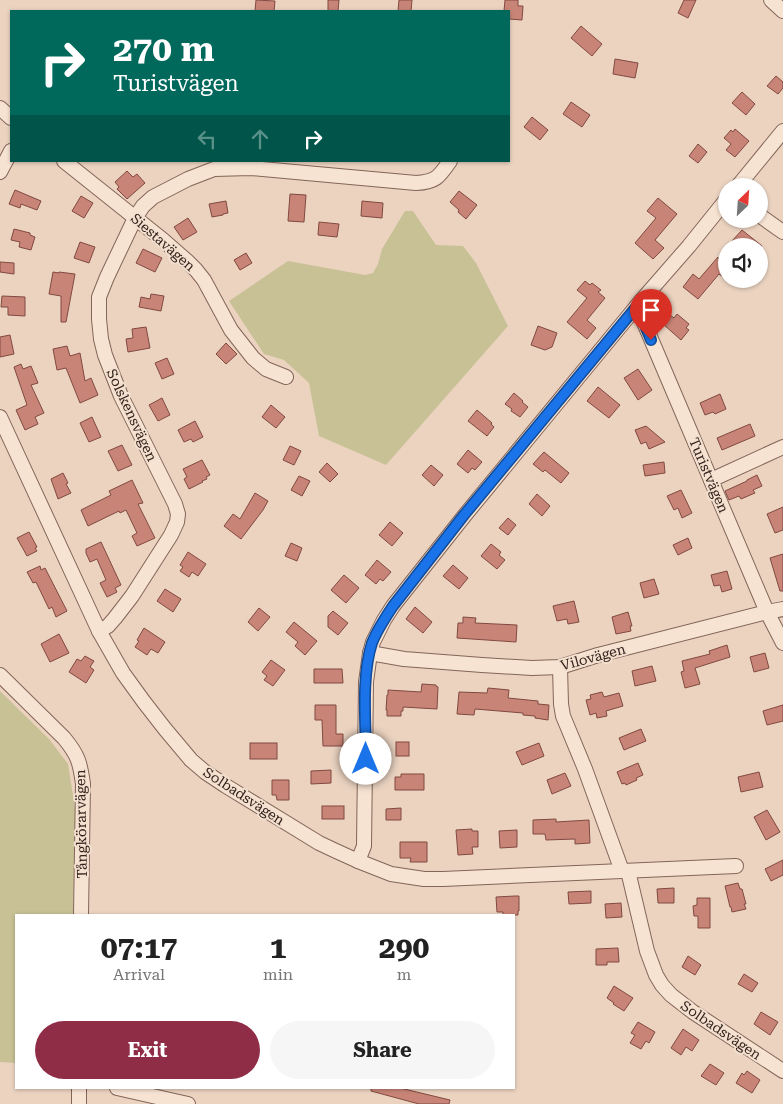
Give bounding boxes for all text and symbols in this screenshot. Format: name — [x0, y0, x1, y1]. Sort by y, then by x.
text: 270 m — [113, 29, 214, 70]
icon: right — [30, 30, 95, 95]
text: Turistvägen — [113, 71, 239, 96]
icon: left — [193, 125, 221, 153]
icon: ahead — [246, 125, 274, 153]
icon: right — [299, 125, 327, 153]
north arrow — [718, 178, 768, 228]
map controls — [718, 178, 768, 288]
street label: Siestavägen — [128, 210, 198, 274]
button: sound — [718, 238, 768, 288]
pin — [630, 289, 672, 340]
icon: arrive — [637, 296, 665, 324]
street label: Solskensvägen — [104, 366, 160, 464]
street label: Turistvägen — [686, 435, 732, 515]
street label: Vilovägen — [559, 641, 627, 673]
position arrow — [339, 732, 391, 784]
street label: Solbadsvägen — [200, 764, 288, 828]
street label: Tångkörarvägen — [72, 769, 90, 879]
text: 07:17 — [101, 930, 177, 965]
text: 1 — [270, 930, 286, 965]
text: 290 — [379, 930, 429, 965]
text: Arrival — [113, 965, 165, 984]
text: min — [263, 965, 293, 984]
text: m — [397, 965, 411, 984]
street label: Solbadsvägen — [678, 997, 764, 1063]
button: Exit — [35, 1021, 260, 1079]
button: Share — [270, 1021, 495, 1079]

